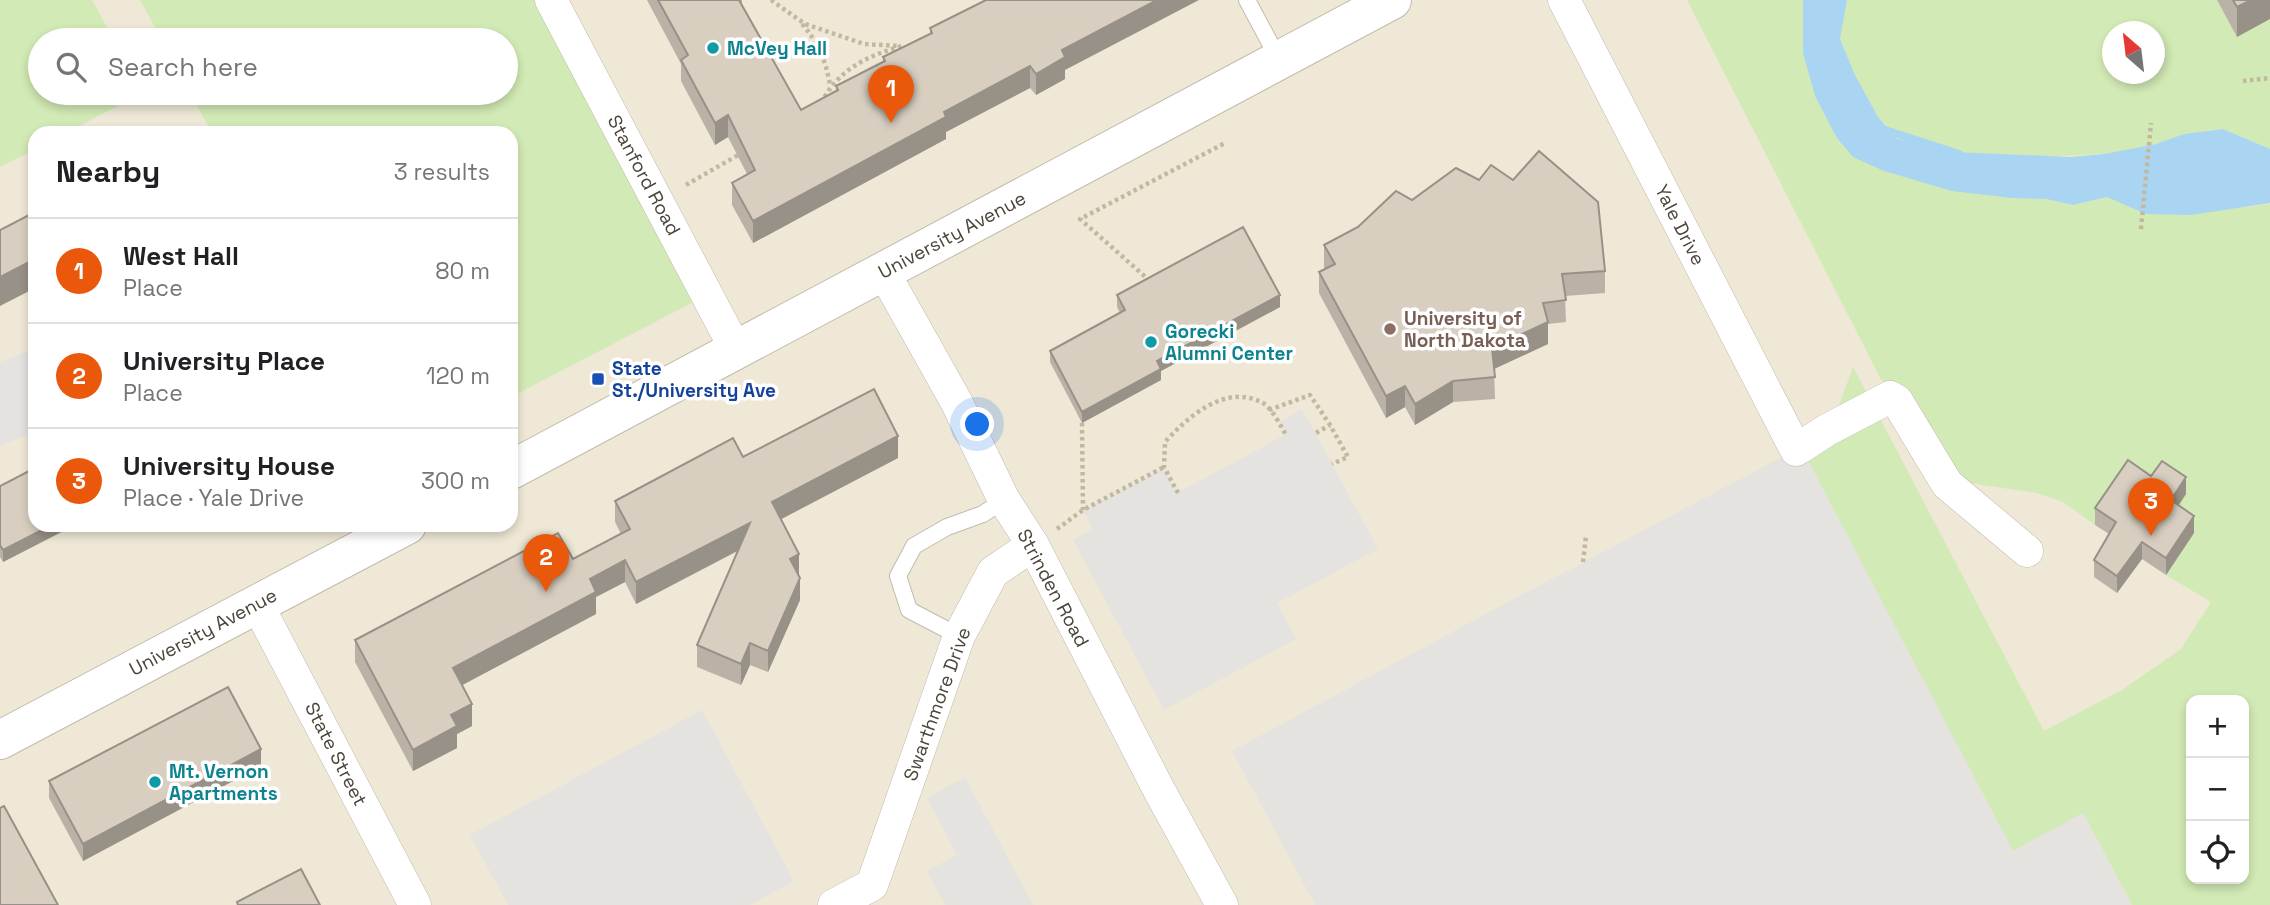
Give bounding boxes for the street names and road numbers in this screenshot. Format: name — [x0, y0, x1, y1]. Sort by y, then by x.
street label: Stanford Road — [602, 110, 686, 240]
street label: Yale Drive — [1649, 180, 1711, 270]
street label: University Avenue — [874, 186, 1030, 284]
street label: Strinden Road — [1011, 525, 1095, 651]
street label: University Avenue — [125, 583, 281, 681]
street label: Swarthmore Drive — [898, 624, 976, 784]
street label: State Street — [299, 698, 373, 810]

